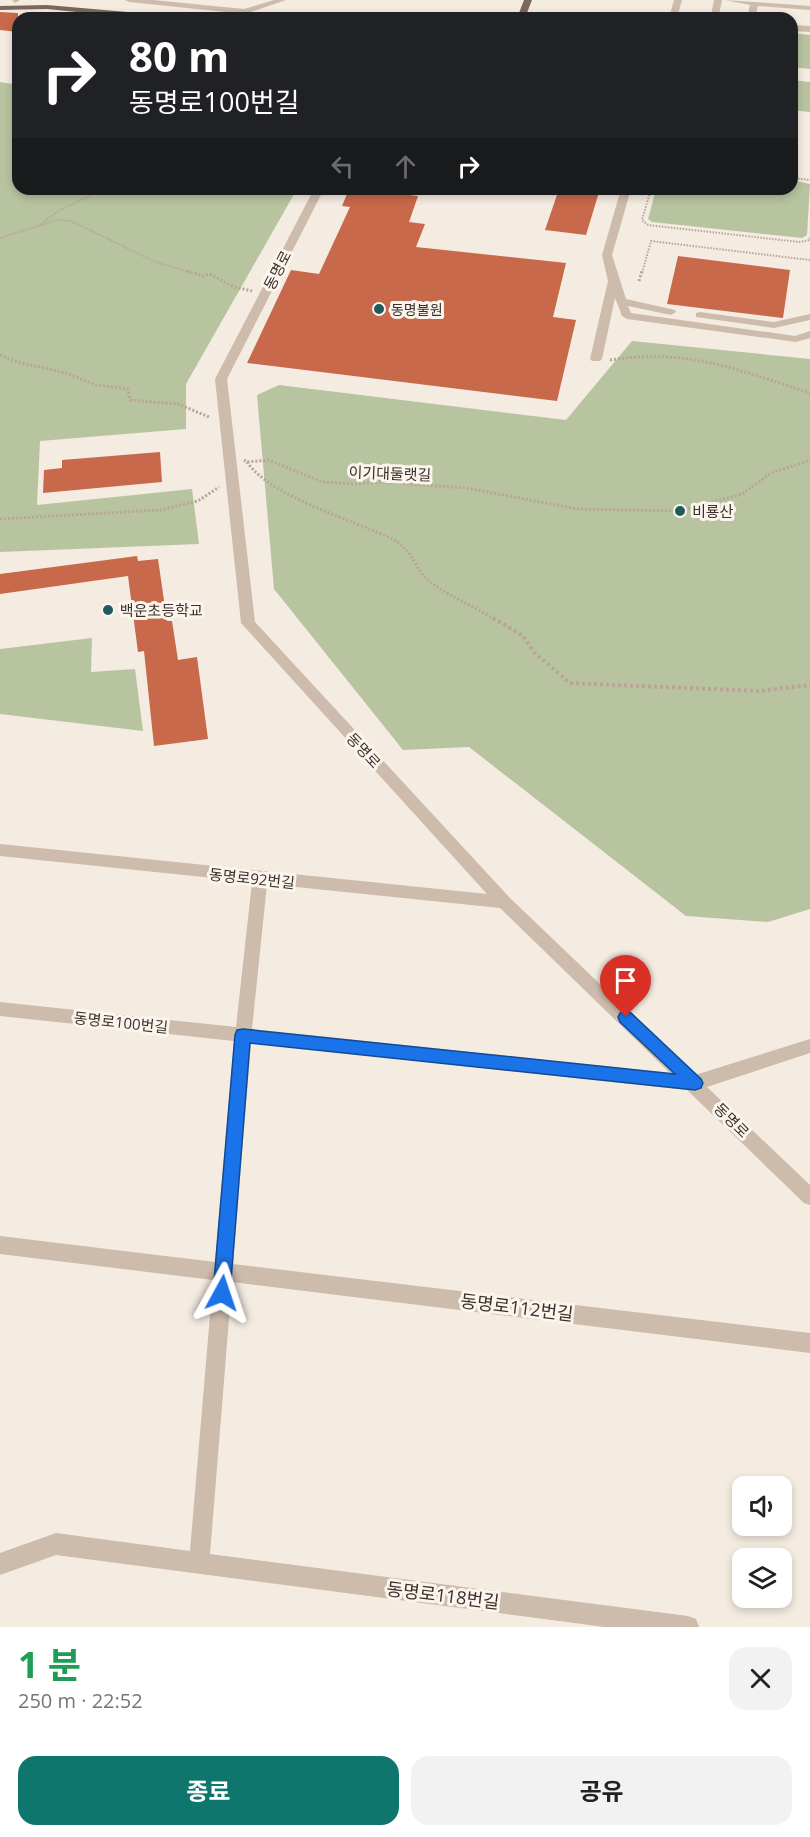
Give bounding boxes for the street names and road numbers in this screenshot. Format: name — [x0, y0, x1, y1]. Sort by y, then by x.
street label: 동명로 — [259, 247, 295, 293]
street label: 이기대둘랫길 — [348, 462, 432, 484]
street label: 동명로 — [343, 728, 385, 772]
street label: 동명로92번길 — [208, 864, 296, 892]
street label: 동명로100번길 — [73, 1007, 169, 1037]
street label: 동명로 — [710, 1098, 754, 1142]
street label: 동명로112번길 — [459, 1288, 575, 1326]
street label: 동명로118번길 — [385, 1576, 501, 1614]

